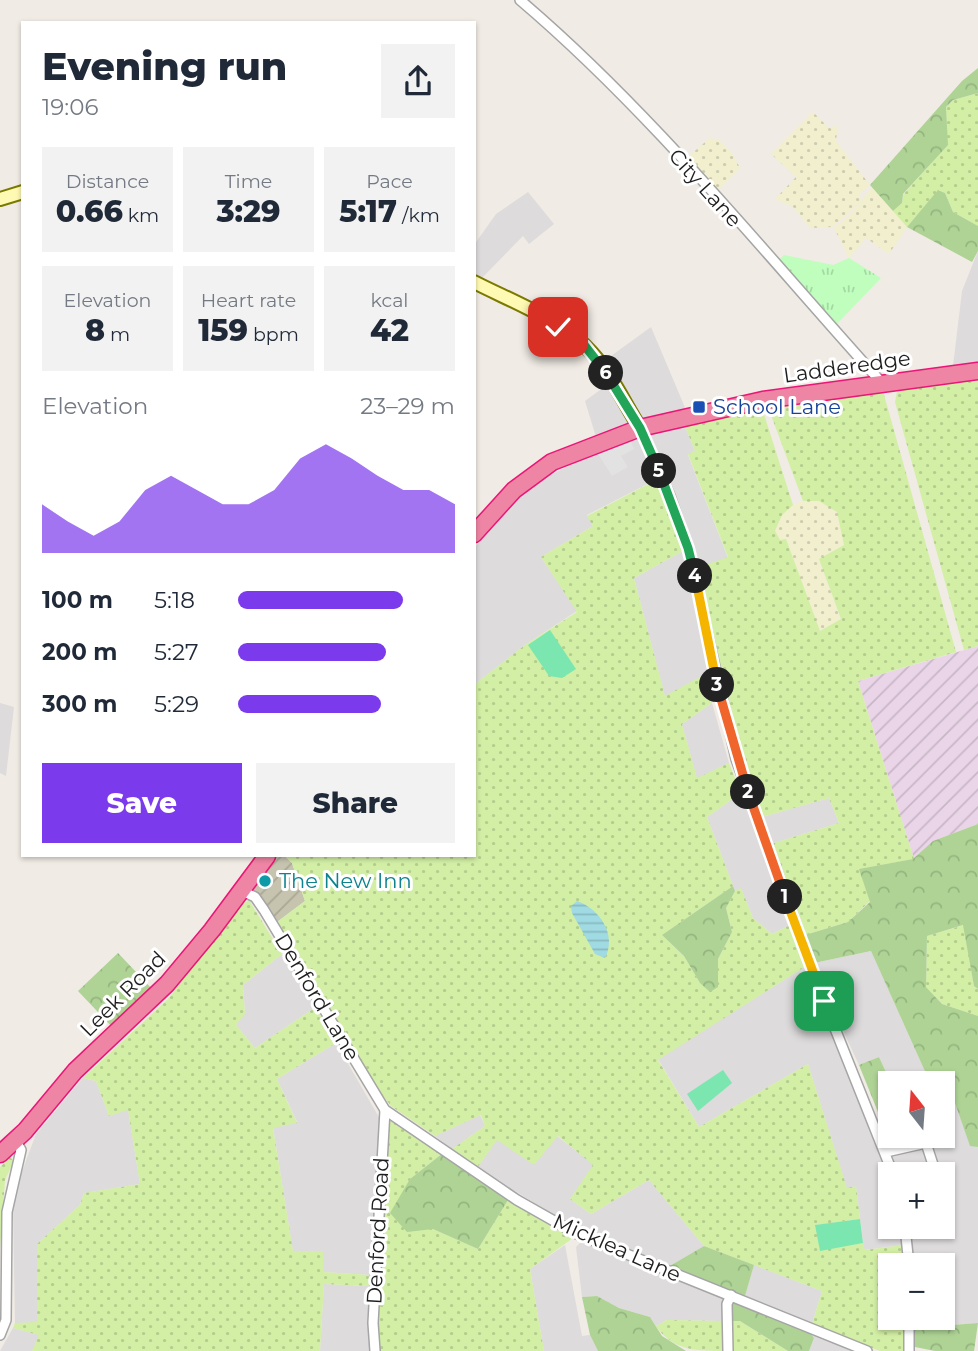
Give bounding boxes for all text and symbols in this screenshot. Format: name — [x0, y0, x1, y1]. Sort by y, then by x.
text: Evening run — [42, 43, 287, 90]
button: share — [381, 44, 455, 118]
text: 19:06 — [42, 93, 98, 121]
street label: City Lane — [664, 143, 747, 232]
text: Distance — [66, 170, 149, 193]
text: Time — [225, 170, 272, 193]
text: Pace — [366, 170, 413, 193]
text: 0.66 — [56, 193, 123, 230]
text: 3:29 — [216, 193, 281, 230]
text: 5:17 — [339, 193, 397, 230]
text: km — [123, 204, 159, 227]
text: /km — [397, 204, 440, 227]
text: Elevation — [64, 289, 151, 312]
text: Heart rate — [201, 289, 296, 312]
text: kcal — [371, 289, 408, 312]
pin — [528, 297, 588, 357]
icon: check — [539, 308, 577, 346]
text: 8 — [85, 312, 105, 349]
text: 159 — [198, 312, 248, 349]
text: 42 — [370, 312, 409, 349]
text: m — [105, 323, 130, 346]
text: bpm — [248, 323, 299, 346]
street label: Ladderedge — [782, 345, 912, 388]
pin: 6 — [588, 356, 624, 390]
text: 6 — [599, 361, 612, 384]
text: Elevation — [42, 392, 148, 420]
text: 23–29 m — [360, 392, 455, 420]
place label: School Lane — [713, 394, 841, 419]
marker: School Lane — [691, 399, 707, 415]
pin: 5 — [642, 454, 676, 489]
text: 5 — [653, 459, 664, 482]
pin: 4 — [678, 558, 712, 594]
text: 4 — [688, 564, 701, 587]
text: 100 m — [42, 586, 113, 614]
text: 5:18 — [154, 586, 195, 614]
text: 200 m — [42, 638, 117, 666]
text: 5:27 — [154, 638, 198, 666]
pin: 3 — [700, 668, 734, 702]
text: 3 — [711, 673, 722, 696]
text: 300 m — [42, 690, 118, 718]
text: 5:29 — [154, 690, 199, 718]
button: Save — [42, 763, 242, 843]
button: Share — [256, 763, 455, 843]
pin: 2 — [730, 774, 766, 810]
text: 2 — [742, 780, 753, 803]
place label: The New Inn — [279, 868, 412, 893]
marker: The New Inn — [257, 873, 273, 889]
pin: 1 — [768, 880, 802, 914]
text: 1 — [781, 885, 788, 908]
street label: Denford Lane — [270, 929, 365, 1065]
street label: Leek Road — [75, 946, 171, 1042]
pin — [794, 971, 854, 1031]
icon: arrive — [805, 982, 843, 1020]
north arrow — [878, 1071, 956, 1148]
map controls — [878, 1071, 955, 1330]
street label: Denford Road — [361, 1157, 394, 1305]
button: + — [878, 1162, 955, 1239]
street label: Micklea Lane — [549, 1208, 685, 1287]
button: − — [878, 1253, 955, 1330]

